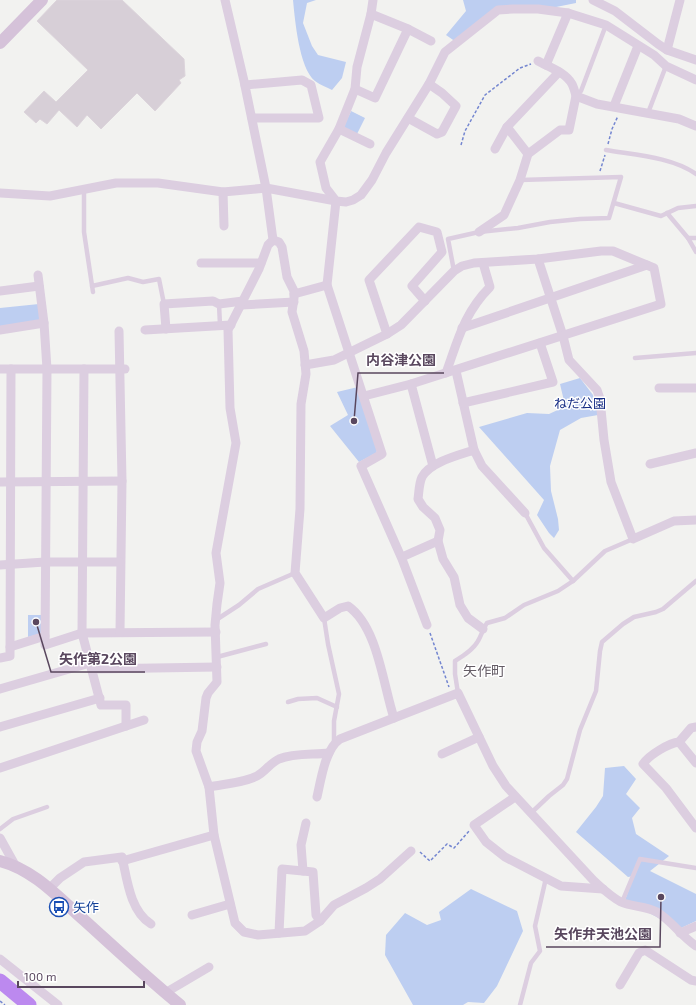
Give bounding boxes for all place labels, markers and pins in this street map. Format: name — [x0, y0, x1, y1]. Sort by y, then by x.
callout: 内谷津公園 — [358, 347, 444, 373]
callout: 矢作第2公園 — [51, 646, 145, 672]
bus stop icon: 矢作 — [48, 896, 70, 918]
place label: 矢作 — [73, 899, 99, 915]
callout: 矢作弁天池公園 — [546, 921, 660, 947]

